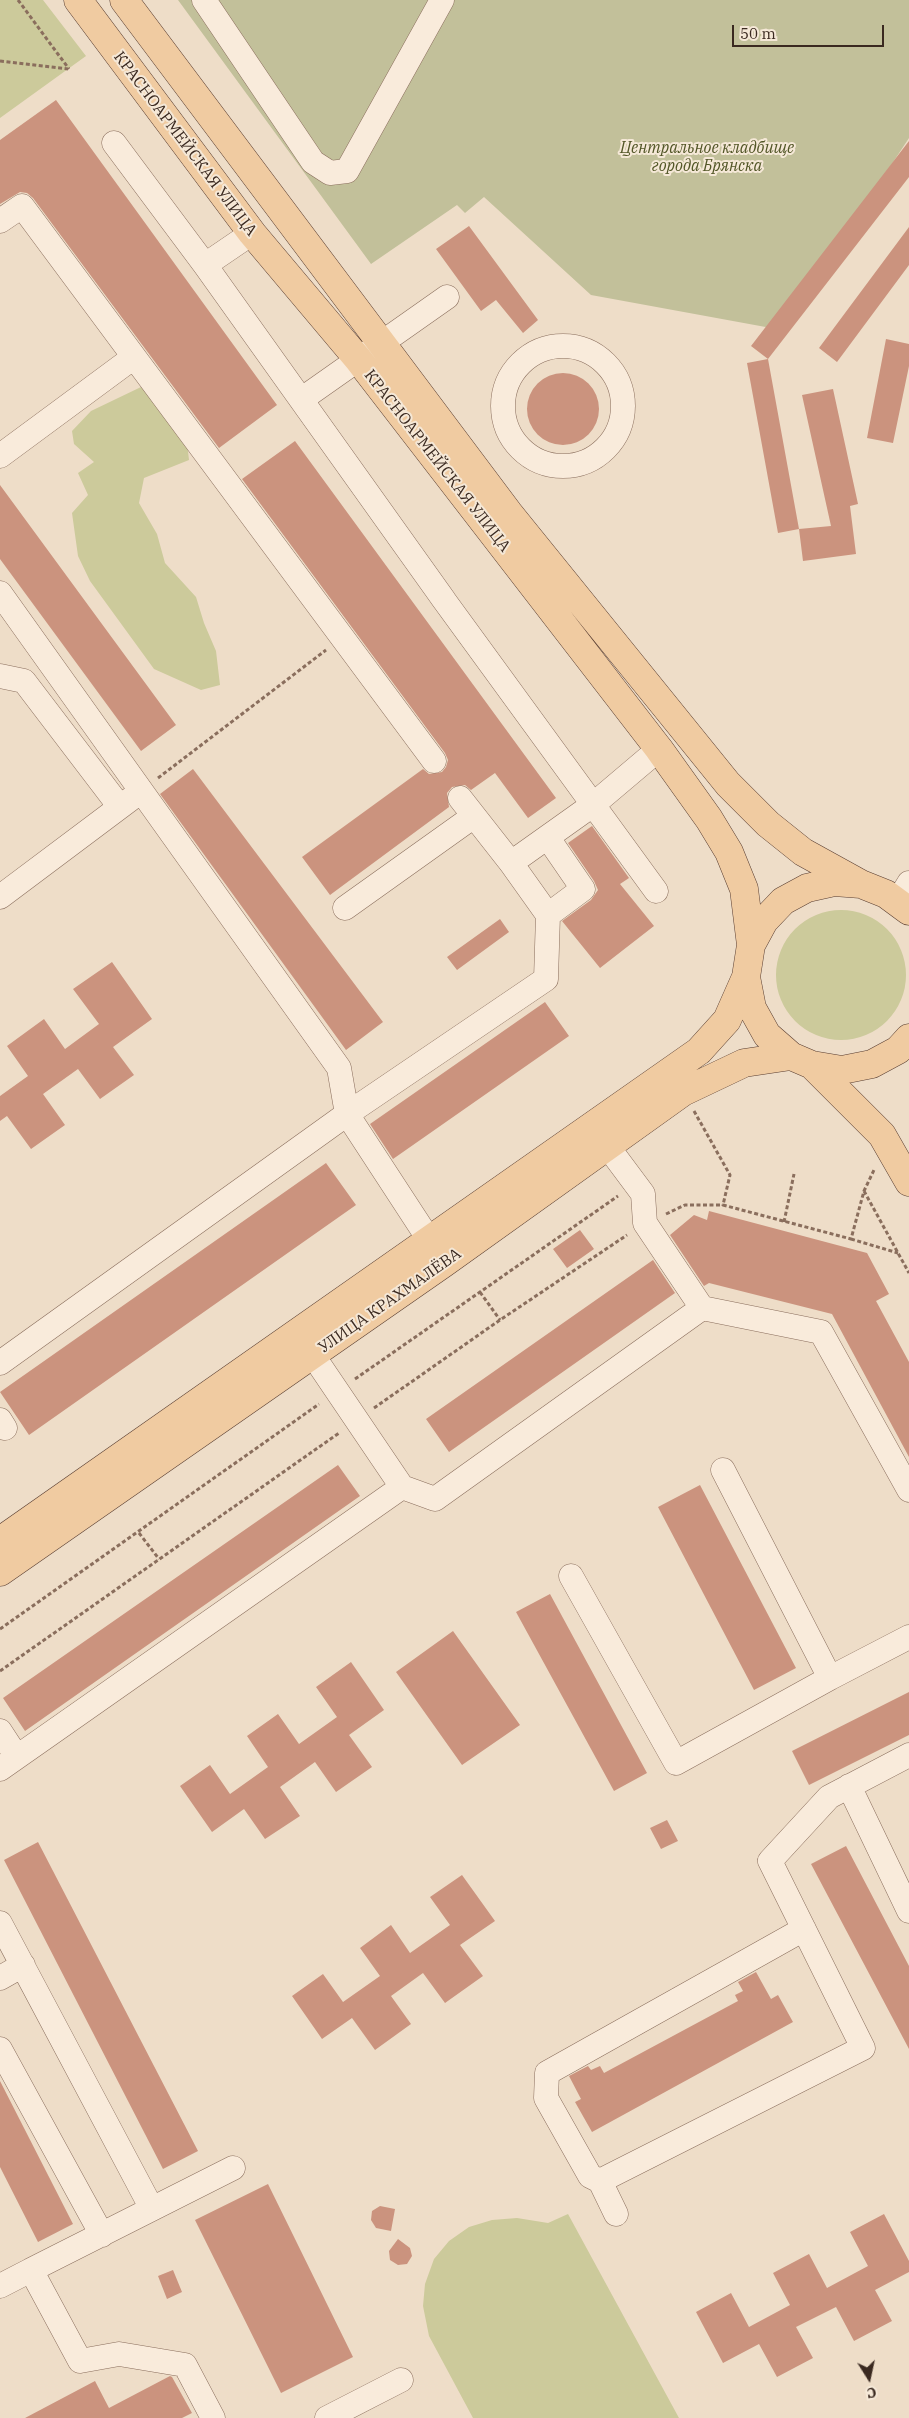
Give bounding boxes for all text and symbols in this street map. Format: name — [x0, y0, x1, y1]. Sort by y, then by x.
scale bar — [734, 15, 886, 47]
text: 50 m — [740, 24, 776, 43]
street label: КРАСНОАРМЕЙСКАЯ УЛИЦА — [109, 48, 261, 240]
park label: Центральное кладбище города Брянска — [620, 138, 794, 176]
street label: КРАСНОАРМЕЙСКАЯ УЛИЦА — [360, 366, 514, 556]
street label: УЛИЦА КРАХМАЛЁВА — [315, 1244, 465, 1358]
north arrow — [844, 2353, 894, 2403]
text: С — [865, 2383, 878, 2402]

